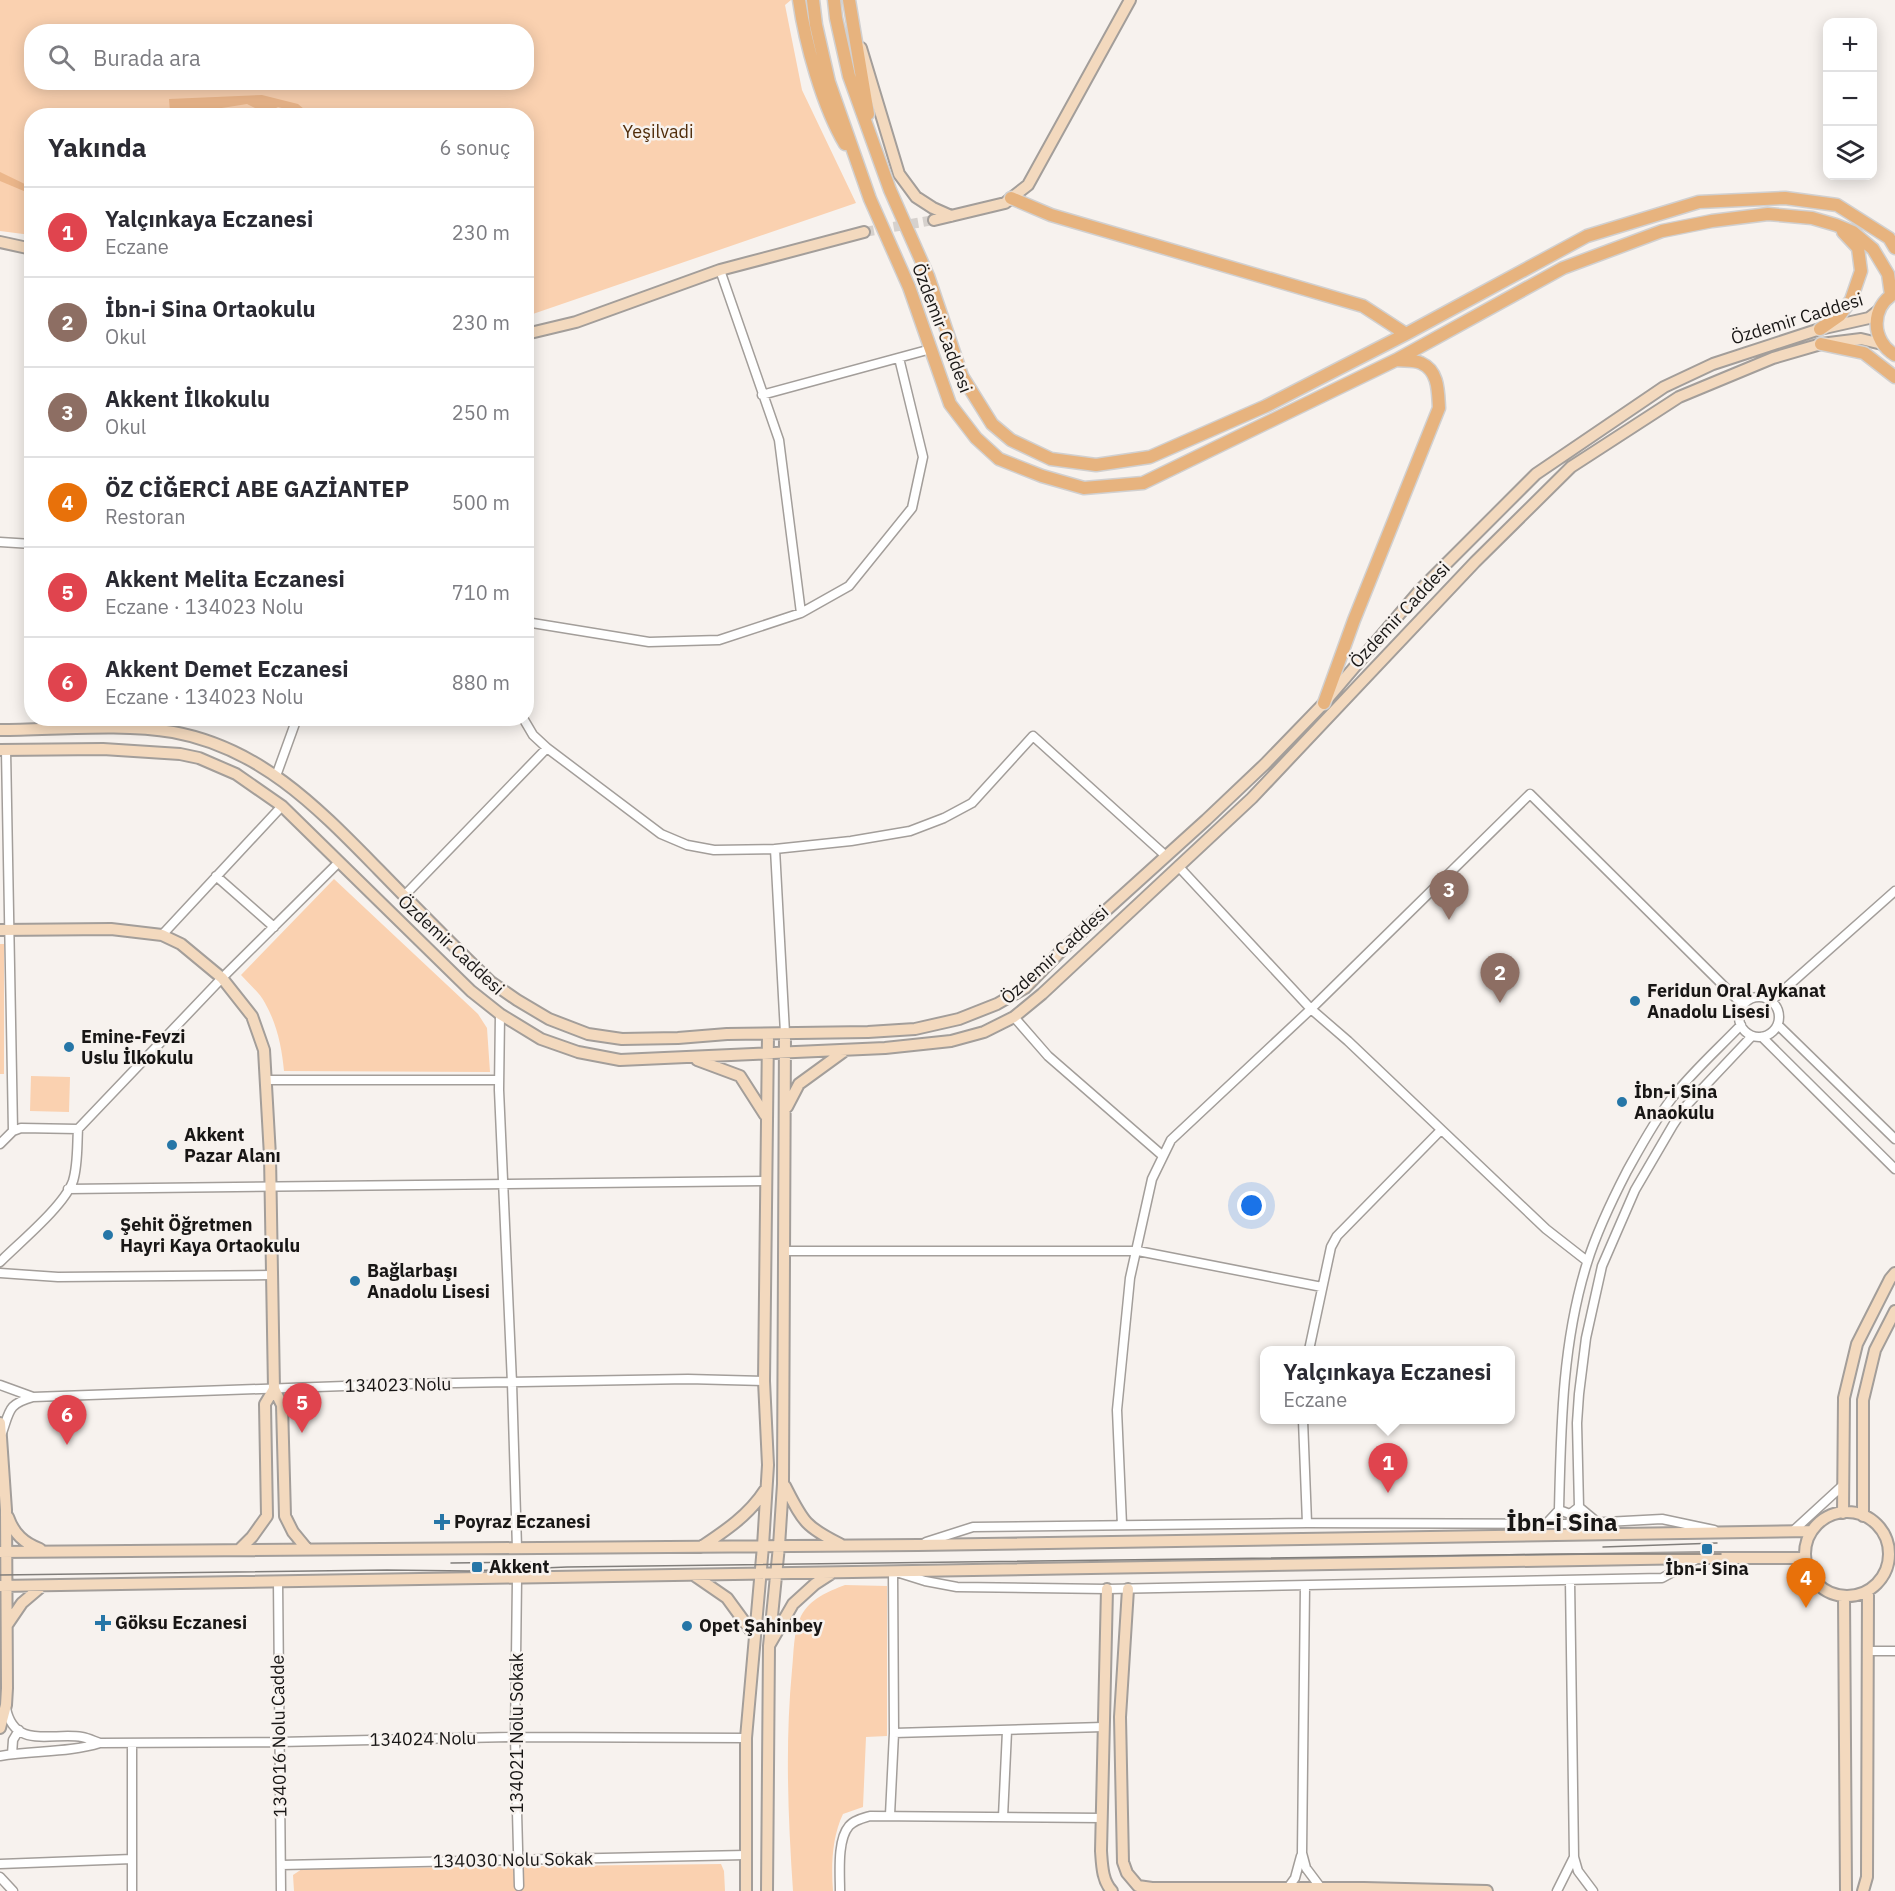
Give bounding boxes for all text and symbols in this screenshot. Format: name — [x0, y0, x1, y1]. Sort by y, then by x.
map controls — [1823, 18, 1877, 180]
button: + — [1823, 18, 1877, 72]
search box — [24, 24, 534, 90]
icon: search — [45, 41, 78, 74]
text: Burada ara — [93, 43, 201, 72]
button: − — [1823, 72, 1877, 126]
park label: Yeşilvadi — [623, 120, 693, 143]
button: layers — [1823, 126, 1877, 180]
text: Yakında — [48, 130, 147, 164]
text: 6 sonuç — [440, 134, 510, 161]
text: Yalçınkaya Eczanesi — [105, 204, 313, 233]
text: 1 — [62, 219, 74, 246]
text: 230 m — [452, 219, 510, 246]
text: Eczane — [105, 233, 169, 260]
street label: Özdemir Caddesi — [907, 260, 978, 396]
street label: Özdemir Caddesi — [1728, 287, 1866, 350]
text: İbn-i Sina Ortaokulu — [105, 294, 316, 323]
text: 2 — [62, 309, 74, 336]
text: 230 m — [452, 309, 510, 336]
text: Okul — [105, 323, 146, 350]
text: Akkent İlkokulu — [105, 384, 270, 413]
text: 3 — [62, 399, 74, 426]
text: 250 m — [452, 399, 510, 426]
text: Okul — [105, 413, 146, 440]
text: ÖZ CİĞERCİ ABE GAZİANTEP — [105, 474, 409, 503]
text: 4 — [62, 489, 74, 516]
text: 500 m — [452, 489, 510, 516]
text: Restoran — [105, 503, 186, 530]
street label: Özdemir Caddesi — [1344, 557, 1455, 673]
text: Akkent Melita Eczanesi — [105, 564, 345, 593]
text: 5 — [62, 579, 74, 606]
text: 710 m — [452, 579, 510, 606]
text: Eczane · 134023 Nolu — [105, 593, 304, 620]
text: Akkent Demet Eczanesi — [105, 654, 349, 683]
text: 6 — [62, 669, 74, 696]
text: 880 m — [452, 669, 510, 696]
text: Eczane · 134023 Nolu — [105, 683, 304, 710]
pin: 3 — [1430, 870, 1468, 920]
street label: Özdemir Caddesi — [393, 889, 509, 1000]
street label: Özdemir Caddesi — [996, 900, 1113, 1009]
pin: 2 — [1480, 954, 1520, 1003]
place label: Feridun Oral Aykanat Anadolu Lisesi — [1647, 979, 1826, 1023]
marker: Feridun Oral Aykanat Anadolu Lisesi — [1628, 994, 1642, 1008]
place label: Emine-Fevzi Uslu İlkokulu — [81, 1025, 193, 1069]
marker: Emine-Fevzi Uslu İlkokulu — [62, 1040, 76, 1054]
place label: İbn-i Sina Anaokulu — [1634, 1080, 1717, 1124]
marker: İbn-i Sina Anaokulu — [1615, 1095, 1629, 1109]
place label: Akkent Pazar Alanı — [184, 1123, 281, 1167]
marker: Akkent Pazar Alanı — [165, 1138, 179, 1152]
your location — [1237, 1191, 1266, 1220]
place label: Şehit Öğretmen Hayri Kaya Ortaokulu — [120, 1213, 300, 1257]
marker: Şehit Öğretmen Hayri Kaya Ortaokulu — [101, 1228, 115, 1242]
place label: Bağlarbaşı Anadolu Lisesi — [367, 1259, 490, 1303]
marker: Bağlarbaşı Anadolu Lisesi — [348, 1274, 362, 1288]
popup — [1260, 1346, 1515, 1424]
text: Yalçınkaya Eczanesi — [1283, 1357, 1492, 1386]
street label: 134023 Nolu — [344, 1372, 452, 1397]
pin: 5 — [282, 1384, 322, 1433]
text: Eczane — [1283, 1386, 1347, 1413]
pin: 6 — [48, 1396, 86, 1445]
pin: 1 — [1368, 1444, 1408, 1493]
district label: İbn-i Sina — [1506, 1506, 1618, 1538]
place label: Poyraz Eczanesi — [454, 1510, 591, 1533]
marker: Poyraz Eczanesi — [435, 1515, 449, 1529]
marker: İbn-i Sina — [1700, 1542, 1714, 1556]
place label: Akkent — [489, 1555, 549, 1578]
place label: İbn-i Sina — [1665, 1557, 1749, 1580]
pin: 4 — [1786, 1558, 1826, 1608]
marker: Akkent — [470, 1560, 484, 1574]
place label: Göksu Eczanesi — [115, 1611, 247, 1634]
place label: Opet Şahinbey — [699, 1614, 823, 1637]
marker: Göksu Eczanesi — [96, 1616, 110, 1630]
marker: Opet Şahinbey — [680, 1619, 694, 1633]
street label: 134021 Nolu Sokak — [505, 1652, 528, 1813]
street label: 134016 Nolu Cadde — [266, 1654, 291, 1818]
street label: 134024 Nolu — [369, 1726, 477, 1751]
street label: 134030 Nolu Sokak — [433, 1847, 594, 1872]

